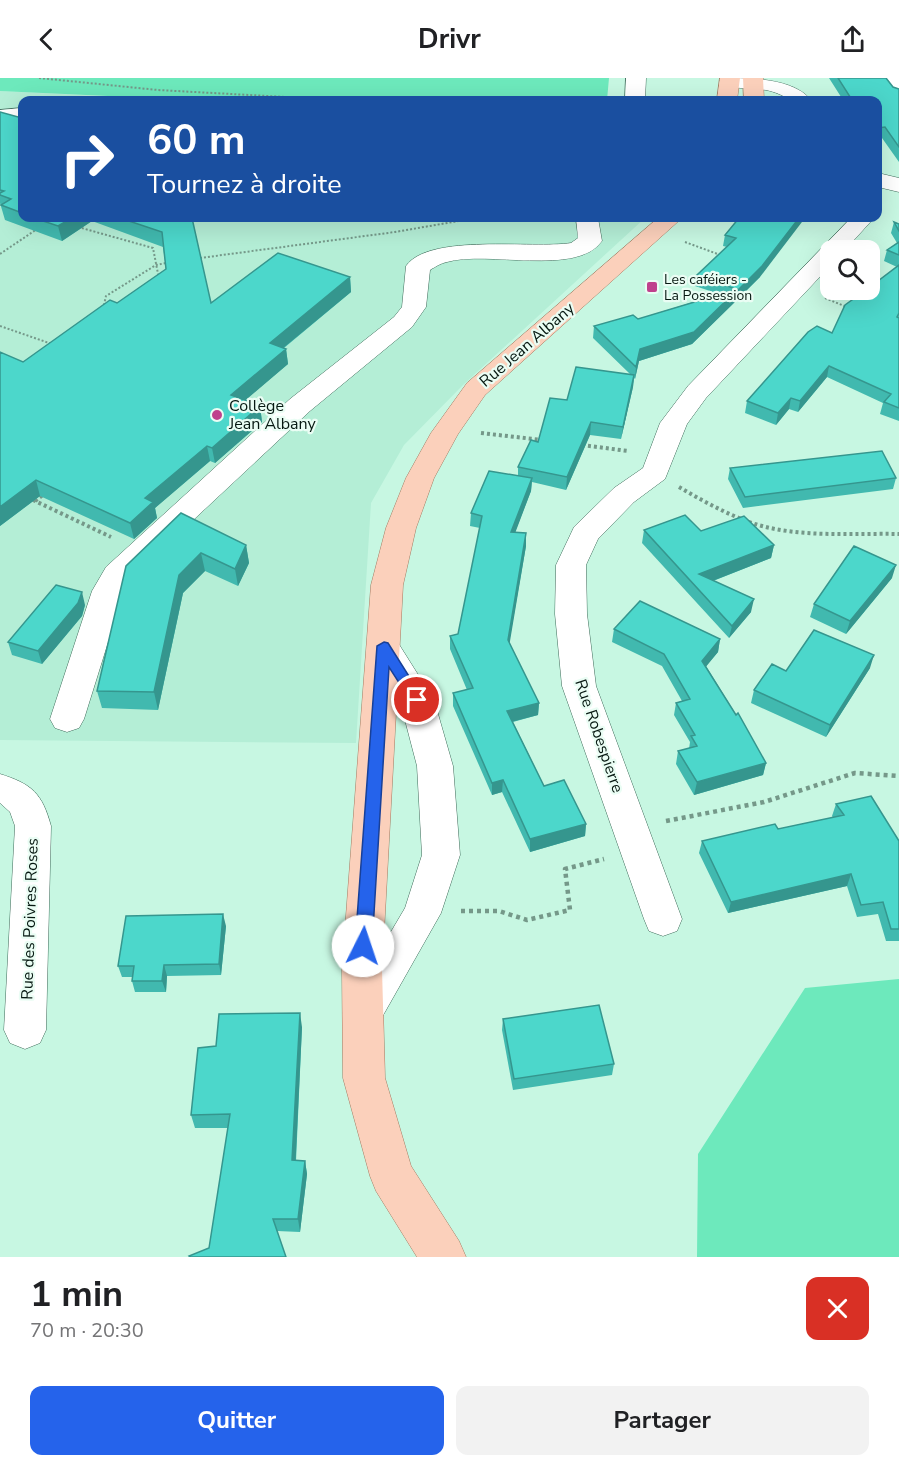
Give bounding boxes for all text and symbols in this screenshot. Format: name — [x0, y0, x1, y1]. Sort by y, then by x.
text: Drivr — [418, 21, 481, 58]
icon: back — [30, 23, 63, 56]
icon: share — [836, 23, 869, 56]
text: 60 m — [147, 112, 246, 169]
icon: right — [48, 120, 126, 198]
text: Tournez à droite — [147, 166, 342, 203]
map controls — [820, 240, 880, 300]
button: search — [820, 240, 880, 300]
place label: Les caféiers - La Possession — [664, 270, 752, 305]
marker: Les caféiers - La Possession — [645, 280, 659, 294]
street label: Rue Jean Albany — [475, 297, 580, 392]
place label: Collège Jean Albany — [228, 395, 317, 435]
marker: Collège Jean Albany — [210, 408, 224, 422]
pin — [391, 674, 442, 725]
street label: Rue Robespierre — [569, 676, 629, 796]
icon: arrive — [400, 683, 433, 716]
street label: Rue des Poivres Roses — [16, 838, 44, 1000]
position arrow — [331, 914, 395, 978]
text: 1 min — [30, 1270, 123, 1319]
button: close — [806, 1277, 869, 1340]
text: 70 m · 20:30 — [30, 1317, 144, 1344]
button: Quitter — [30, 1386, 444, 1455]
button: Partager — [456, 1386, 869, 1455]

